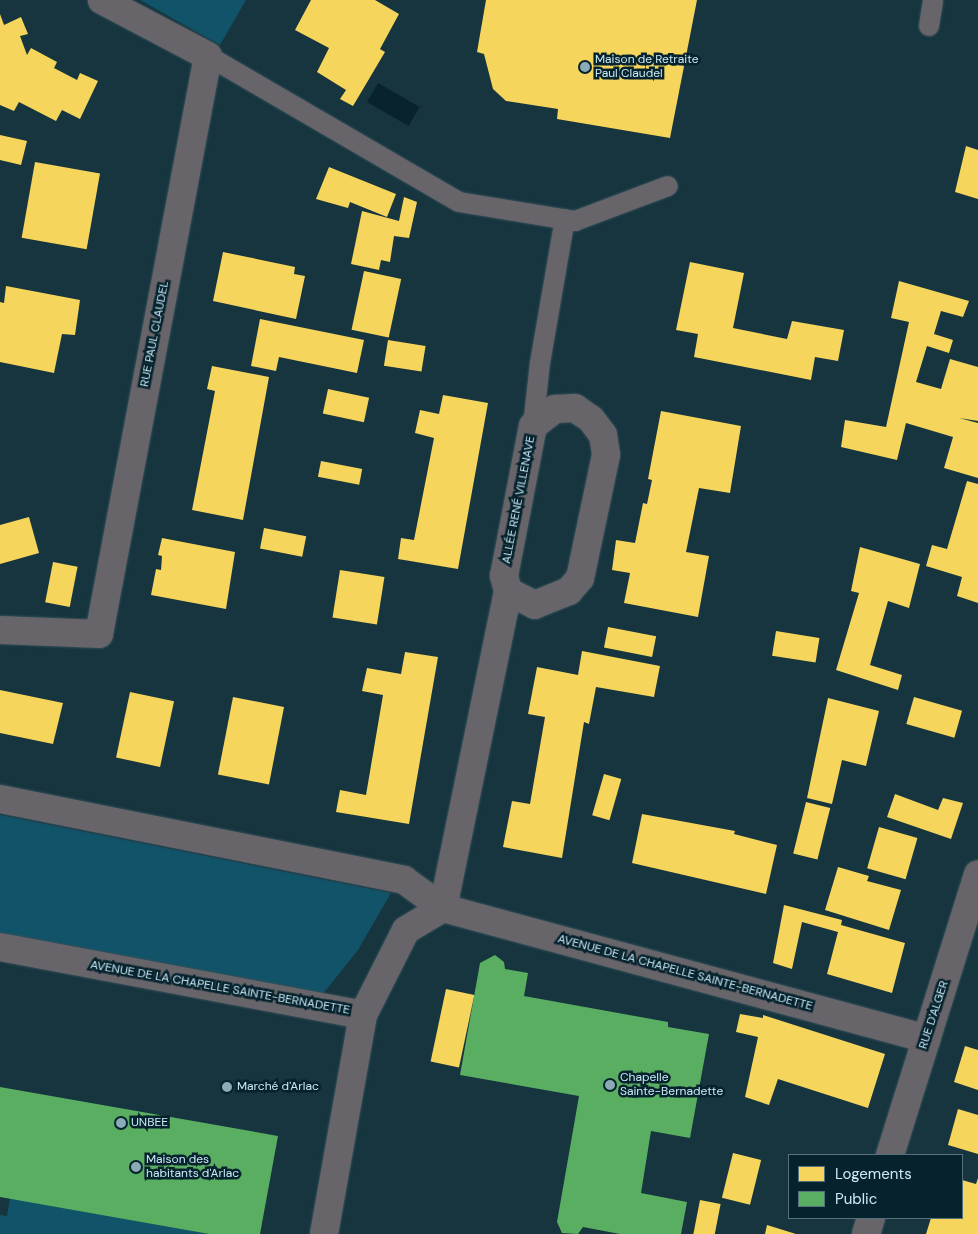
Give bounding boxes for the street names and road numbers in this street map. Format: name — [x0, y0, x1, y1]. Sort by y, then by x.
street label: RUE PAUL CLAUDEL — [138, 280, 172, 388]
street label: ALLÉE RENÉ VILLENAVE — [500, 435, 538, 565]
street label: AVENUE DE LA CHAPELLE SAINTE-BERNADETTE — [556, 932, 814, 1014]
street label: AVENUE DE LA CHAPELLE SAINTE-BERNADETTE — [89, 958, 351, 1018]
street label: RUE D'ALGER — [916, 979, 952, 1051]

